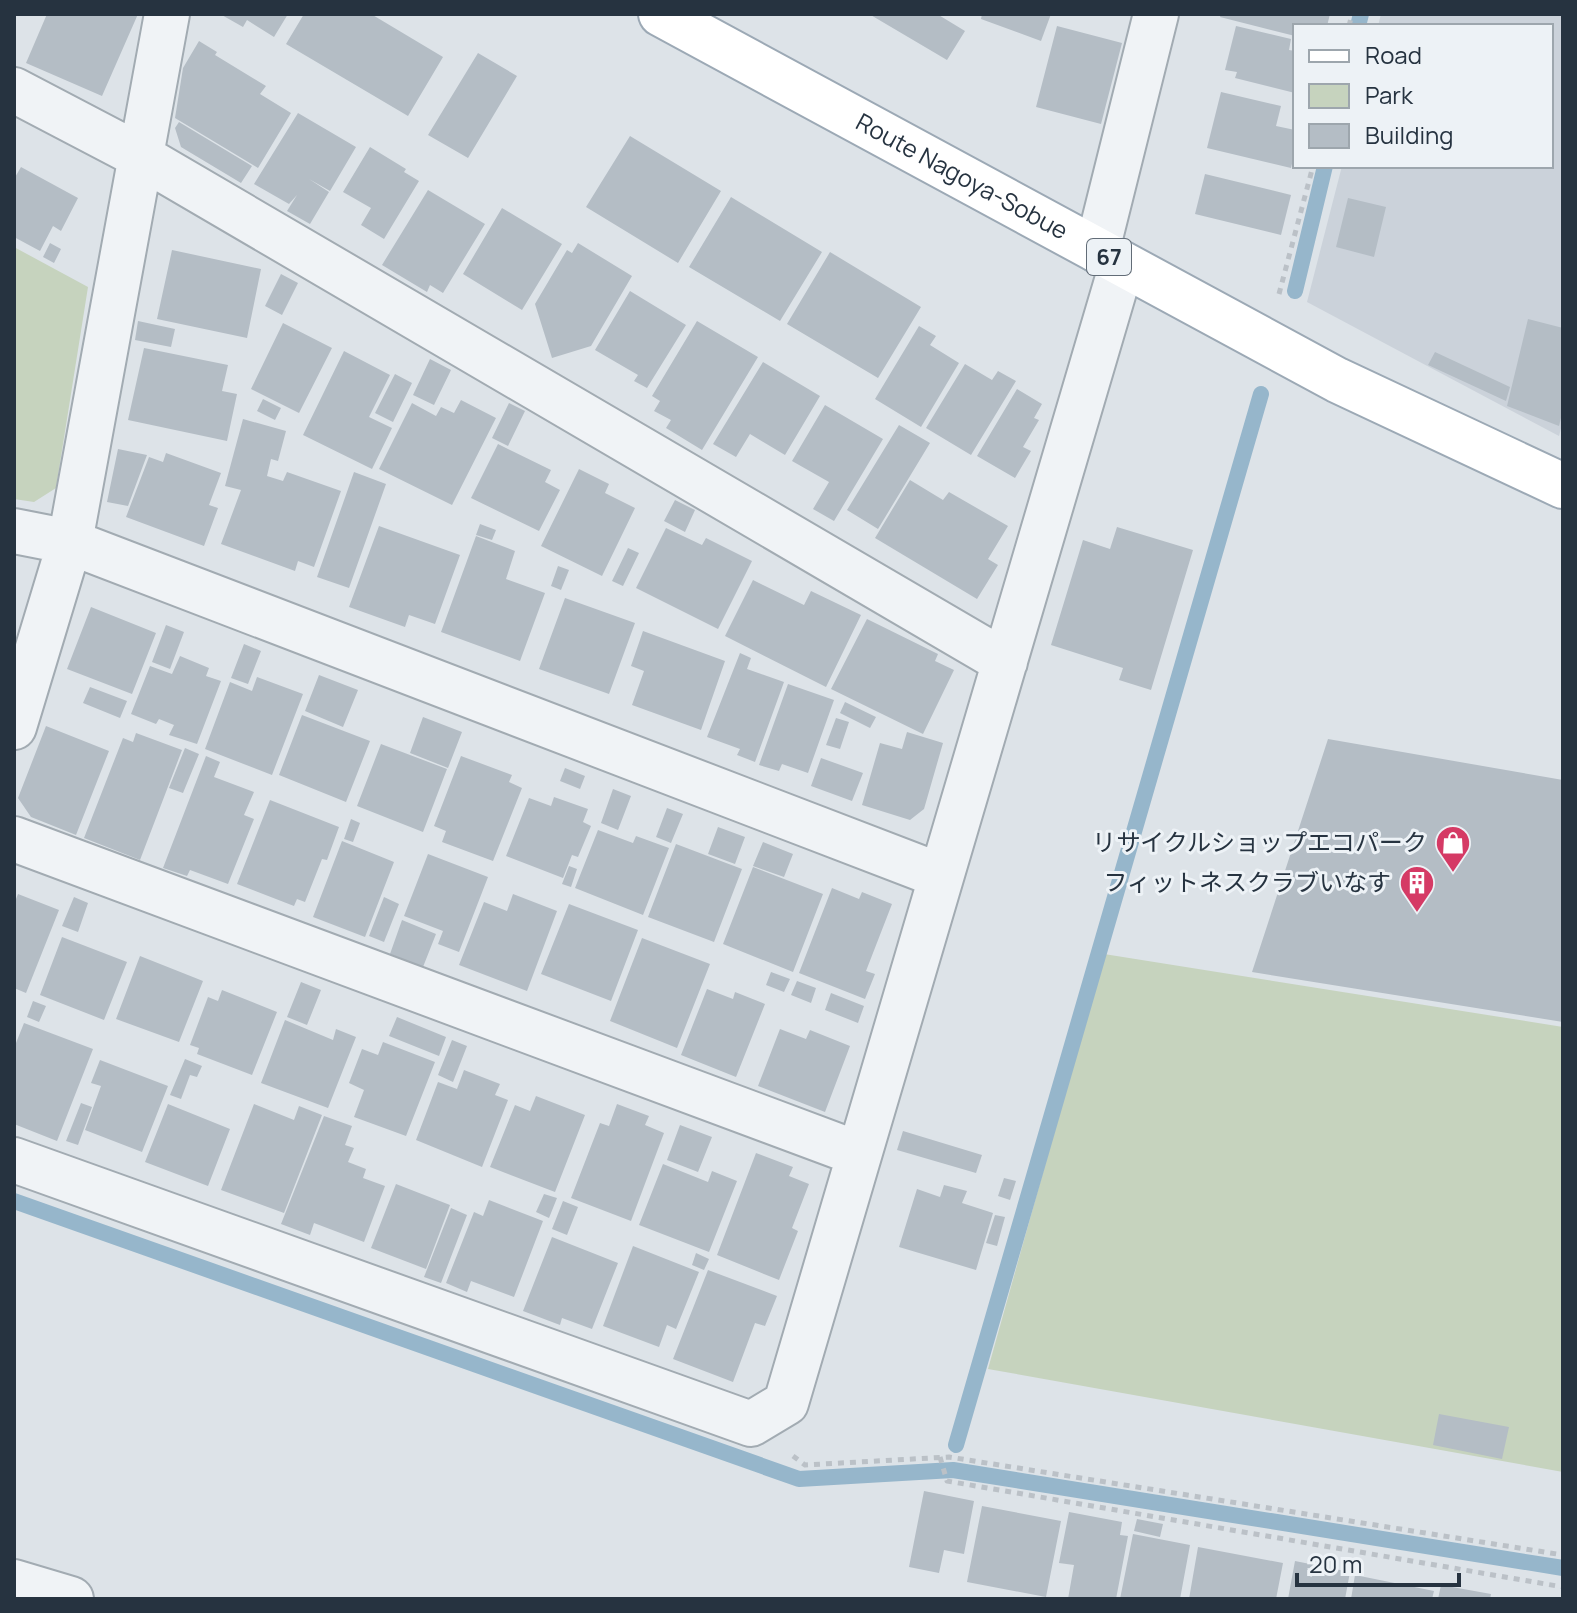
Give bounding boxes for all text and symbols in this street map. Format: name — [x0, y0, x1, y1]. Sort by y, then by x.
legend — [1293, 24, 1553, 168]
text: Road — [1365, 38, 1422, 71]
text: Park — [1365, 78, 1414, 111]
street label: Route Nagoya-Sobue — [851, 105, 1074, 246]
text: Building — [1365, 118, 1453, 151]
road number: 67 — [1087, 239, 1131, 275]
shop icon: リサイクルショップエコパーク — [1434, 824, 1472, 874]
place label: リサイクルショップエコパーク — [1092, 825, 1427, 858]
building icon: フィットネスクラブいなす — [1398, 864, 1436, 914]
place label: フィットネスクラブいなす — [1103, 865, 1391, 898]
scale bar — [1297, 1537, 1459, 1587]
text: 20 m — [1309, 1547, 1362, 1580]

